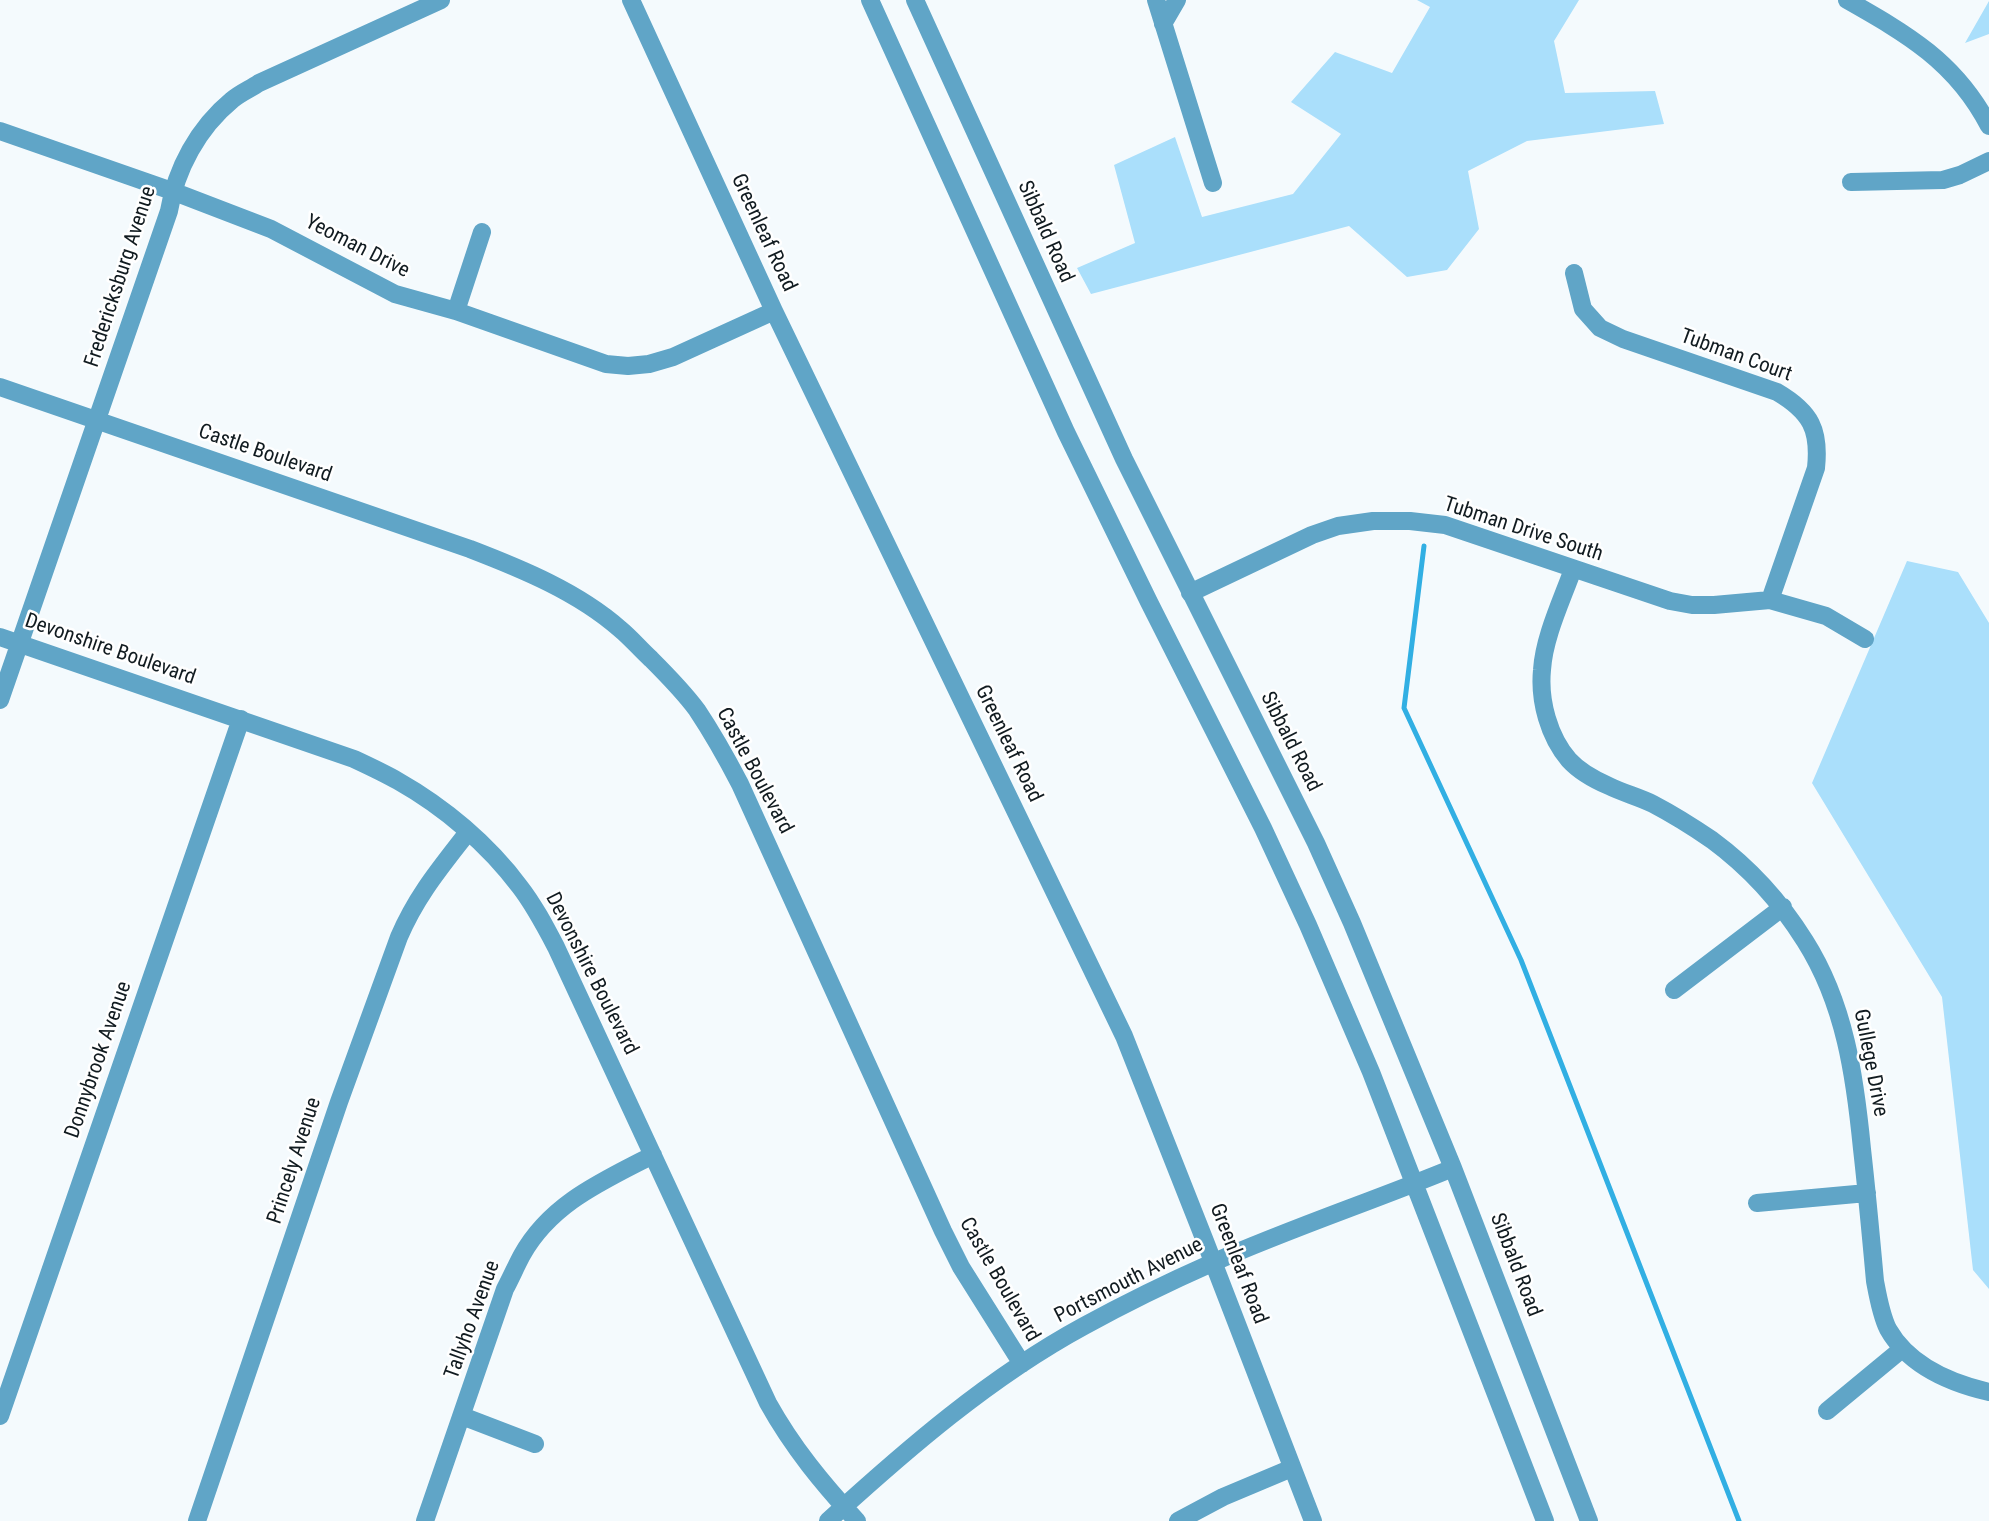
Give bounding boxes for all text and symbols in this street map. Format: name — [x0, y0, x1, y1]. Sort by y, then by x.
street label: Greenleaf Road — [725, 170, 801, 296]
street label: Sibbald Road — [1011, 177, 1079, 287]
street label: Fredericksburg Avenue — [80, 183, 162, 371]
street label: Yeoman Drive — [301, 210, 413, 284]
street label: Tubman Court — [1677, 324, 1795, 388]
street label: Castle Boulevard — [195, 419, 335, 489]
street label: Tubman Drive South — [1440, 492, 1606, 568]
street label: Devonshire Boulevard — [21, 609, 199, 691]
street label: Greenleaf Road — [969, 681, 1047, 807]
street label: Sibbald Road — [1254, 688, 1326, 796]
street label: Castle Boulevard — [710, 704, 798, 838]
street label: Devonshire Boulevard — [539, 889, 643, 1059]
street label: Donnybrook Avenue — [60, 978, 138, 1142]
street label: Gullege Drive — [1847, 1007, 1893, 1119]
street label: Princely Avenue — [263, 1095, 327, 1227]
street label: Greenleaf Road — [1204, 1200, 1272, 1328]
street label: Sibbald Road — [1484, 1210, 1546, 1320]
street label: Castle Boulevard — [953, 1213, 1045, 1347]
street label: Portsmouth Avenue — [1051, 1233, 1207, 1329]
street label: Tallyho Avenue — [440, 1257, 506, 1383]

